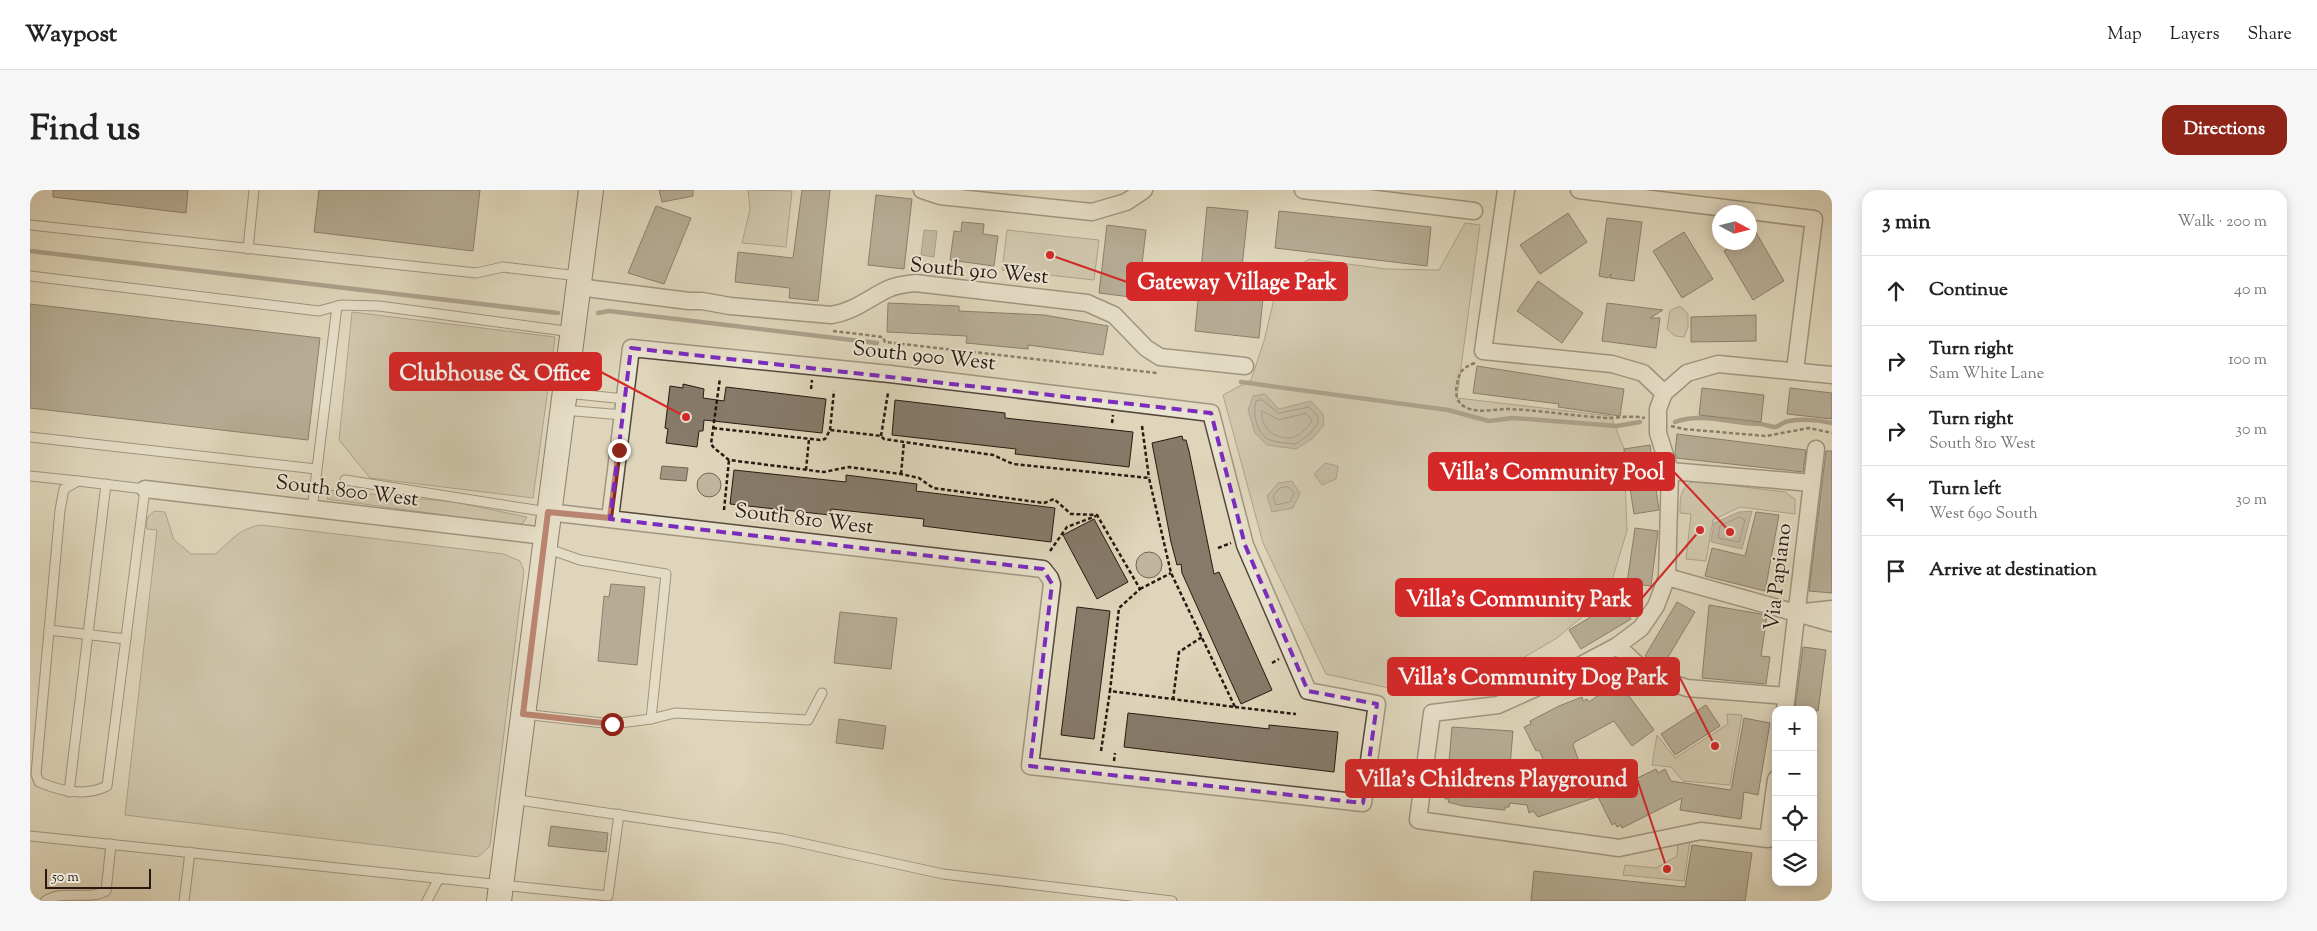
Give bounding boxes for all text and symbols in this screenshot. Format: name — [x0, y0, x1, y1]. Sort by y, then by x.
text: Waypost — [25, 18, 117, 52]
text: Map — [2107, 22, 2142, 48]
text: Layers — [2170, 22, 2220, 48]
text: Share — [2248, 22, 2292, 48]
text: Find us — [30, 105, 140, 156]
button: Directions — [2162, 105, 2287, 155]
north arrow — [1712, 205, 1757, 250]
text: 3 min — [1882, 208, 1931, 238]
text: Walk · 200 m — [2178, 211, 2267, 234]
street label: South 910 West — [908, 251, 1050, 293]
callout: Gateway Village Park — [1127, 263, 1347, 300]
text: Gateway Village Park — [1137, 268, 1337, 300]
icon: ahead — [1882, 277, 1910, 305]
text: Continue — [1929, 277, 2008, 304]
text: 40 m — [2234, 279, 2267, 302]
street label: South 900 West — [851, 335, 997, 379]
text: Turn right — [1929, 336, 2013, 363]
icon: right — [1882, 347, 1910, 375]
text: 100 m — [2228, 349, 2267, 372]
callout: Clubhouse & Office — [390, 353, 601, 390]
text: Clubhouse & Office — [399, 359, 591, 391]
text: Sam White Lane — [1929, 363, 2044, 386]
text: Turn right — [1929, 406, 2013, 433]
icon: right — [1882, 417, 1910, 445]
text: 30 m — [2236, 419, 2267, 442]
text: South 810 West — [1929, 433, 2035, 456]
route end — [608, 439, 631, 462]
callout: Villa's Community Pool — [1429, 453, 1674, 490]
text: Villa's Community Pool — [1439, 458, 1665, 490]
street label: South 800 West — [274, 468, 420, 516]
text: Turn left — [1929, 476, 2001, 503]
icon: left — [1882, 487, 1910, 515]
text: 30 m — [2236, 489, 2267, 512]
street label: South 810 West — [733, 497, 875, 543]
text: West 690 South — [1929, 503, 2038, 526]
street label: Via Papiano — [1758, 522, 1800, 632]
icon: arrive — [1882, 557, 1910, 585]
text: Arrive at destination — [1929, 557, 2097, 584]
callout: Villa's Community Park — [1396, 579, 1642, 616]
text: Villa's Community Park — [1406, 585, 1632, 617]
callout: Villa's Community Dog Park — [1388, 658, 1679, 695]
text: Villa's Community Dog Park — [1398, 663, 1668, 695]
map controls — [1772, 706, 1817, 886]
button: + — [1772, 706, 1817, 751]
route start — [601, 713, 624, 736]
button: − — [1772, 751, 1817, 796]
callout: Villa's Childrens Playground — [1346, 760, 1637, 797]
text: Villa's Childrens Playground — [1357, 765, 1628, 797]
button: locate — [1772, 796, 1817, 841]
button: layers — [1772, 841, 1817, 886]
scale bar — [45, 866, 151, 889]
text: 50 m — [52, 868, 79, 888]

